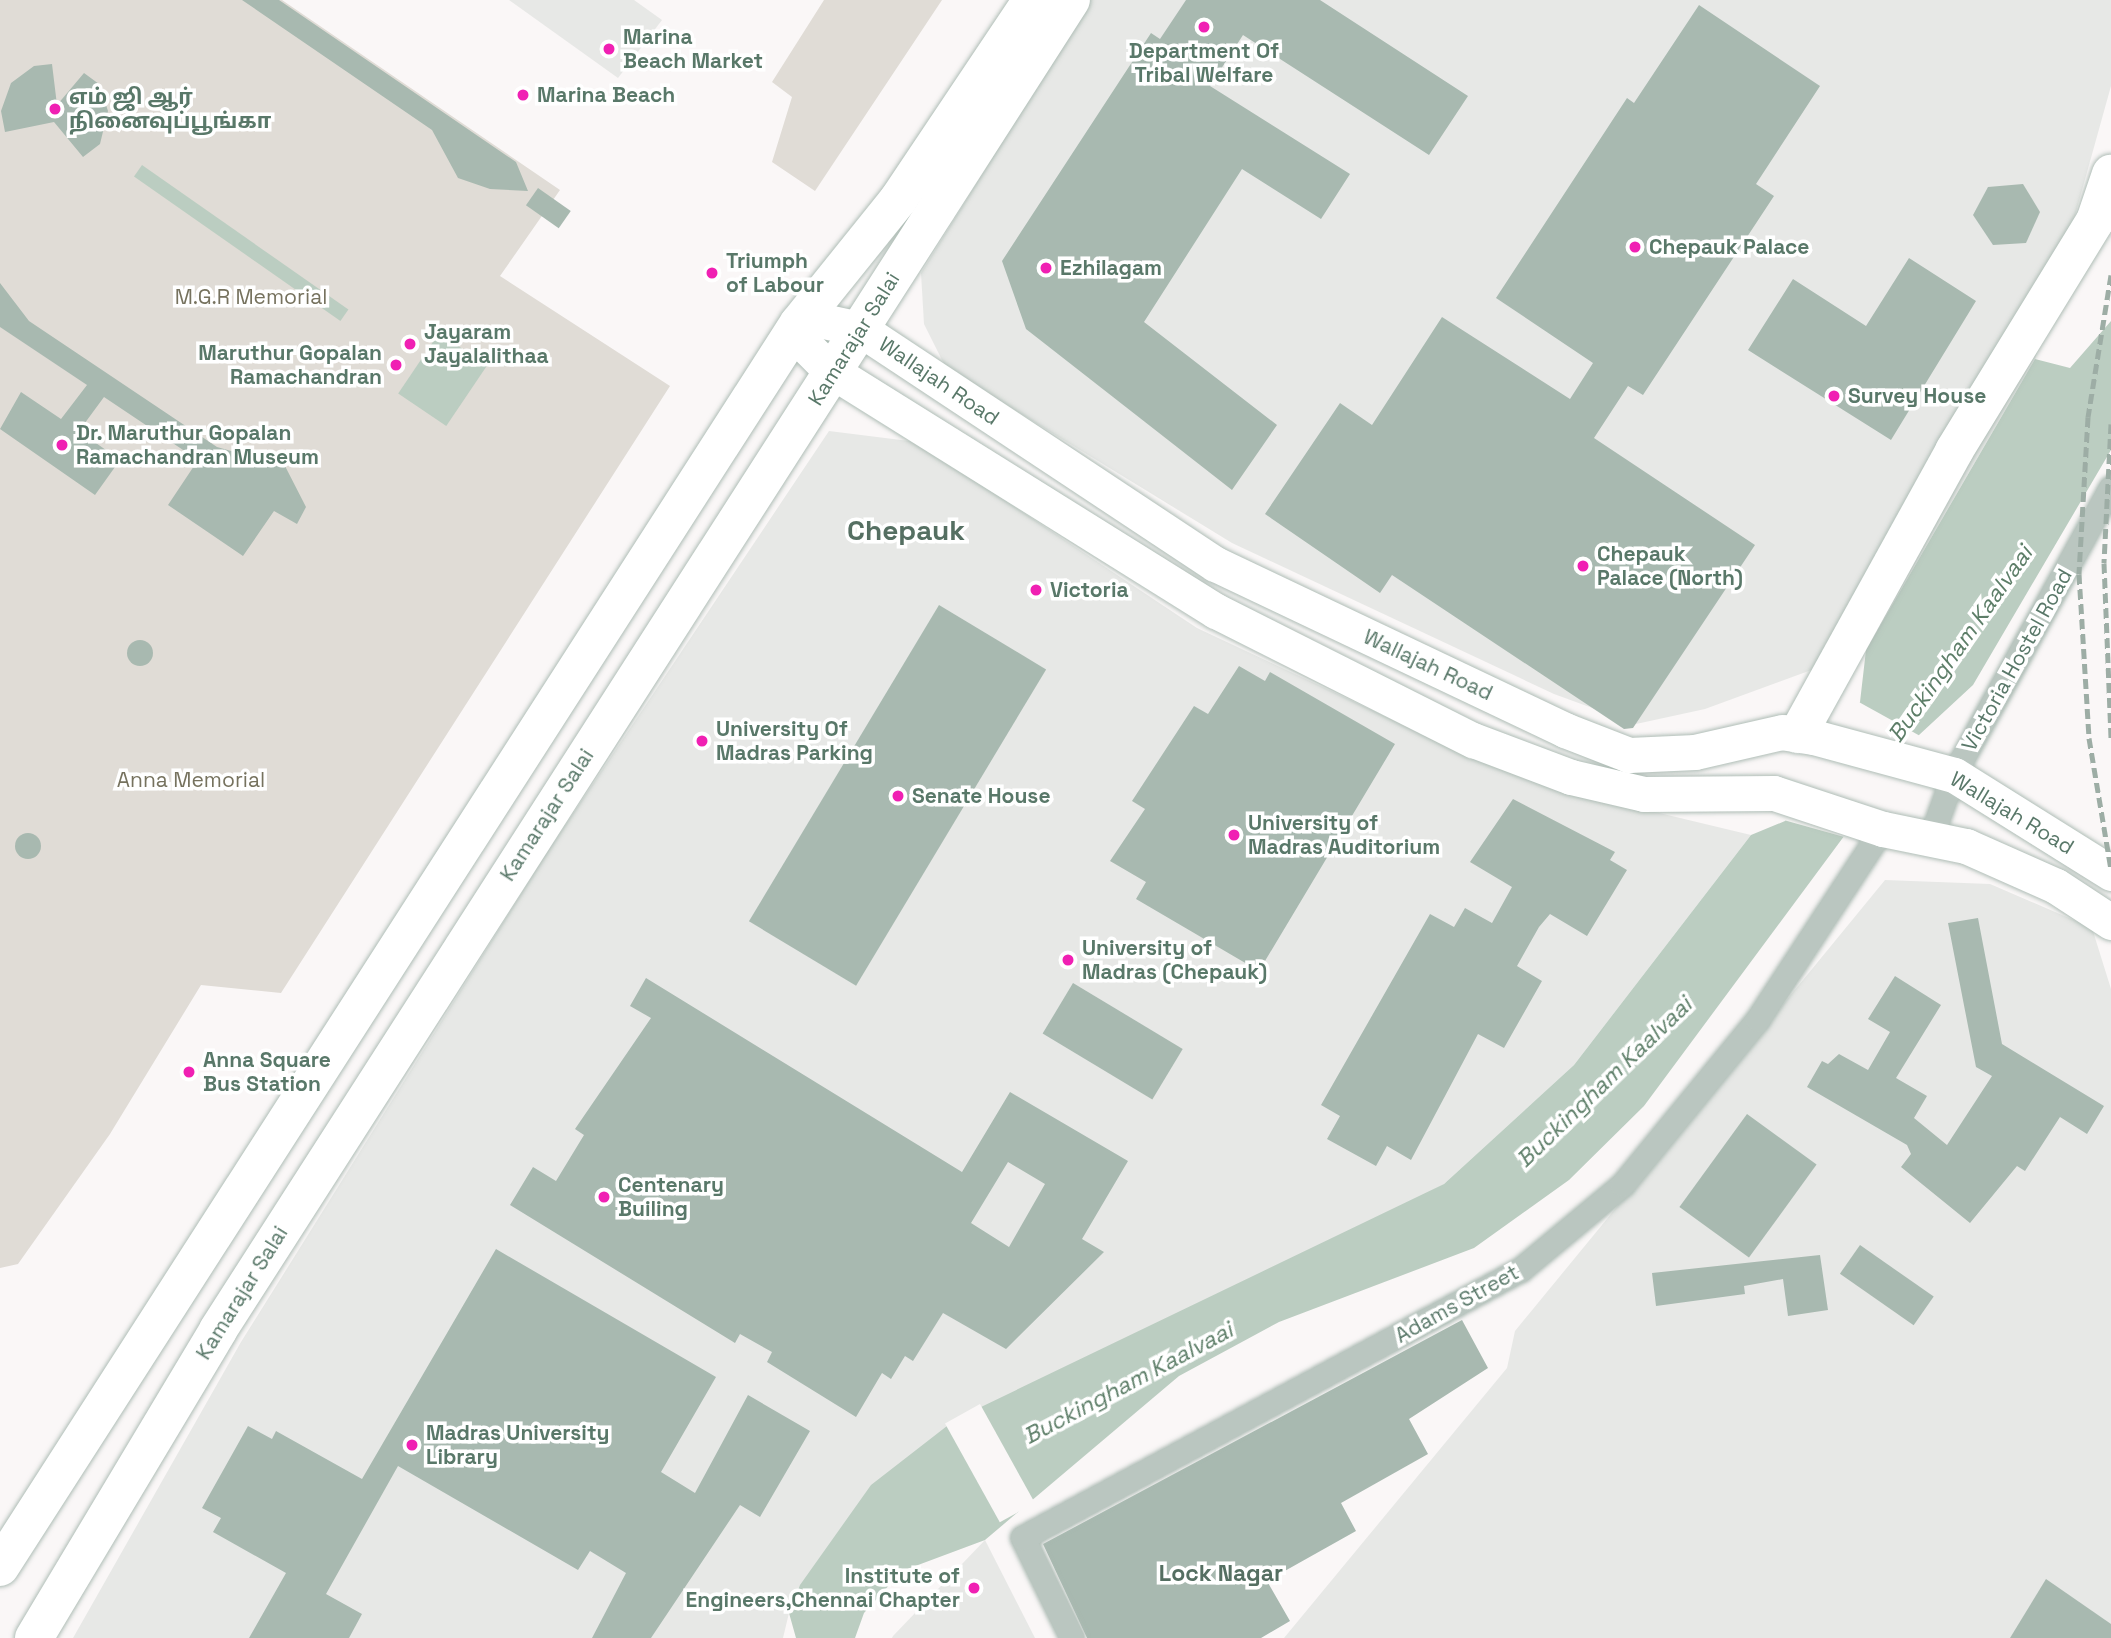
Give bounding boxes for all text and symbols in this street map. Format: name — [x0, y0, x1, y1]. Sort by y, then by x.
marker: Department Of Tribal Welfare — [1196, 19, 1212, 35]
place label: Marina Beach Market — [623, 24, 763, 74]
place label: Department Of Tribal Welfare — [1129, 38, 1279, 88]
marker: Marina Beach Market — [601, 41, 617, 57]
place label: Marina Beach — [537, 82, 675, 108]
place label: எம் ஜி ஆர் நினைவுப்பூங்கா — [69, 84, 271, 134]
marker: Marina Beach — [515, 87, 531, 103]
marker: எம் ஜி ஆர் நினைவுப்பூங்கா — [47, 101, 63, 117]
place label: Chepauk Palace — [1649, 234, 1809, 260]
marker: Chepauk Palace — [1627, 239, 1643, 255]
place label: Triumph of Labour — [726, 248, 824, 298]
place label: Ezhilagam — [1060, 255, 1162, 281]
marker: Ezhilagam — [1038, 260, 1054, 276]
marker: Triumph of Labour — [704, 265, 720, 281]
street label: Kamarajar Salai — [803, 268, 905, 410]
park label: M.G.R Memorial — [175, 284, 327, 310]
place label: Jayaram Jayalalithaa — [424, 319, 549, 369]
street label: Wallajah Road — [874, 332, 1004, 430]
marker: Jayaram Jayalalithaa — [402, 336, 418, 352]
place label: Maruthur Gopalan Ramachandran — [198, 340, 382, 390]
marker: Maruthur Gopalan Ramachandran — [388, 357, 404, 373]
place label: Survey House — [1848, 383, 1986, 409]
marker: Survey House — [1826, 388, 1842, 404]
place label: Dr. Maruthur Gopalan Ramachandran Museum — [76, 420, 319, 470]
marker: Dr. Maruthur Gopalan Ramachandran Museum — [54, 437, 70, 453]
district label: Chepauk — [847, 513, 965, 547]
place label: Chepauk Palace (North) — [1597, 541, 1743, 591]
water label: Buckingham Kaalvaai — [1882, 541, 2038, 747]
marker: Chepauk Palace (North) — [1575, 558, 1591, 574]
street label: Victoria Hostel Road — [1956, 564, 2078, 756]
place label: Victoria — [1050, 577, 1129, 603]
marker: Victoria — [1028, 582, 1044, 598]
street label: Wallajah Road — [1359, 624, 1497, 706]
place label: University Of Madras Parking — [716, 716, 873, 766]
marker: University Of Madras Parking — [694, 733, 710, 749]
street label: Kamarajar Salai — [495, 744, 599, 886]
street label: Wallajah Road — [1946, 766, 2078, 860]
park label: Anna Memorial — [117, 767, 265, 793]
place label: Senate House — [912, 783, 1050, 809]
marker: Senate House — [890, 788, 906, 804]
place label: University of Madras Auditorium — [1248, 810, 1440, 860]
marker: University of Madras Auditorium — [1226, 827, 1242, 843]
place label: University of Madras (Chepauk) — [1082, 935, 1267, 985]
marker: University of Madras (Chepauk) — [1060, 952, 1076, 968]
water label: Buckingham Kaalvaai — [1511, 991, 1697, 1173]
place label: Anna Square Bus Station — [203, 1047, 331, 1097]
marker: Anna Square Bus Station — [181, 1064, 197, 1080]
place label: Centenary Builing — [618, 1172, 724, 1222]
marker: Centenary Builing — [596, 1189, 612, 1205]
street label: Kamarajar Salai — [191, 1222, 293, 1364]
street label: Adams Street — [1391, 1260, 1523, 1348]
water label: Buckingham Kaalvaai — [1019, 1316, 1237, 1450]
place label: Madras University Library — [426, 1420, 609, 1470]
marker: Madras University Library — [404, 1437, 420, 1453]
district label: Lock Nagar — [1159, 1559, 1283, 1587]
place label: Institute of Engineers,Chennai Chapter — [686, 1563, 960, 1613]
marker: Institute of Engineers,Chennai Chapter — [966, 1580, 982, 1596]

